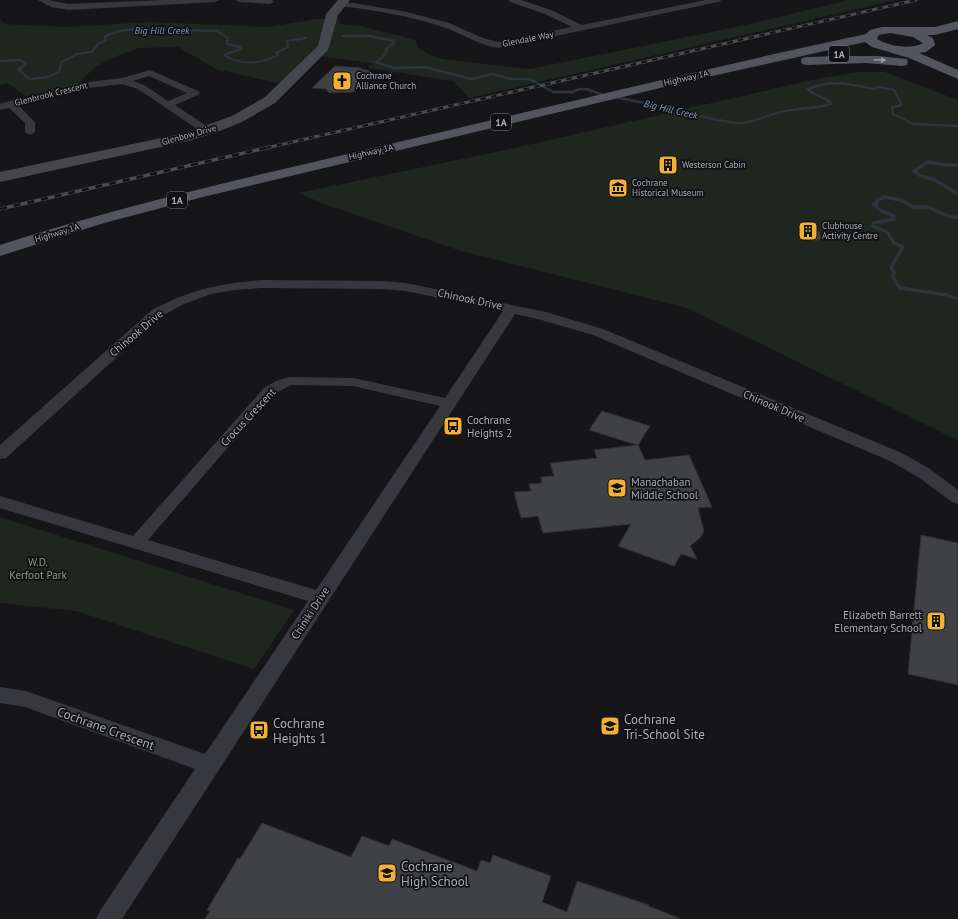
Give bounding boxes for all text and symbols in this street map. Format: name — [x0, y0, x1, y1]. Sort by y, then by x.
water label: Big Hill Creek — [134, 24, 190, 37]
street label: Glendale Way — [501, 28, 555, 49]
road number: 1A — [829, 46, 849, 62]
one-way arrow — [874, 56, 886, 63]
street label: Highway 1A — [662, 67, 710, 88]
church icon: Cochrane Alliance Church — [331, 70, 353, 92]
place label: Cochrane Alliance Church — [356, 70, 416, 91]
street label: Glenbrook Crescent — [13, 79, 88, 108]
water label: Big Hill Creek — [643, 97, 700, 122]
road number: 1A — [491, 114, 511, 130]
street label: Glenbow Drive — [160, 122, 218, 147]
street label: Highway 1A — [347, 141, 395, 162]
building icon: Westerson Cabin — [657, 154, 679, 176]
place label: Westerson Cabin — [682, 159, 746, 170]
museum icon: Cochrane Historical Museum — [607, 177, 629, 199]
place label: Cochrane Historical Museum — [632, 177, 704, 198]
road number: 1A — [167, 192, 187, 208]
street label: Highway 1A — [33, 220, 81, 244]
building icon: Clubhouse Activity Centre — [797, 220, 819, 242]
place label: Clubhouse Activity Centre — [822, 220, 878, 241]
street label: Chinook Drive — [436, 285, 504, 313]
street label: Chinook Drive — [106, 306, 166, 359]
street label: Crocus Crescent — [218, 385, 279, 449]
street label: Chinook Drive — [741, 387, 807, 425]
place label: Cochrane Heights 2 — [467, 413, 512, 440]
bus stop icon: Cochrane Heights 2 — [442, 415, 464, 437]
place label: Manachaban Middle School — [631, 475, 699, 502]
school or university icon: Manachaban Middle School — [606, 477, 628, 499]
park label: W.D. Kerfoot Park — [9, 555, 68, 582]
street label: Chiniki Drive — [288, 584, 332, 642]
place label: Elizabeth Barrett Elementary School — [834, 608, 923, 635]
building icon: Elizabeth Barrett Elementary School — [925, 610, 947, 632]
street label: Cochrane Crescent — [55, 703, 157, 754]
place label: Cochrane Tri-School Site — [624, 711, 705, 743]
place label: Cochrane Heights 1 — [273, 715, 326, 747]
school or university icon: Cochrane Tri-School Site — [599, 715, 621, 737]
bus stop icon: Cochrane Heights 1 — [248, 719, 270, 741]
place label: Cochrane High School — [401, 858, 469, 890]
school or university icon: Cochrane High School — [376, 862, 398, 884]

